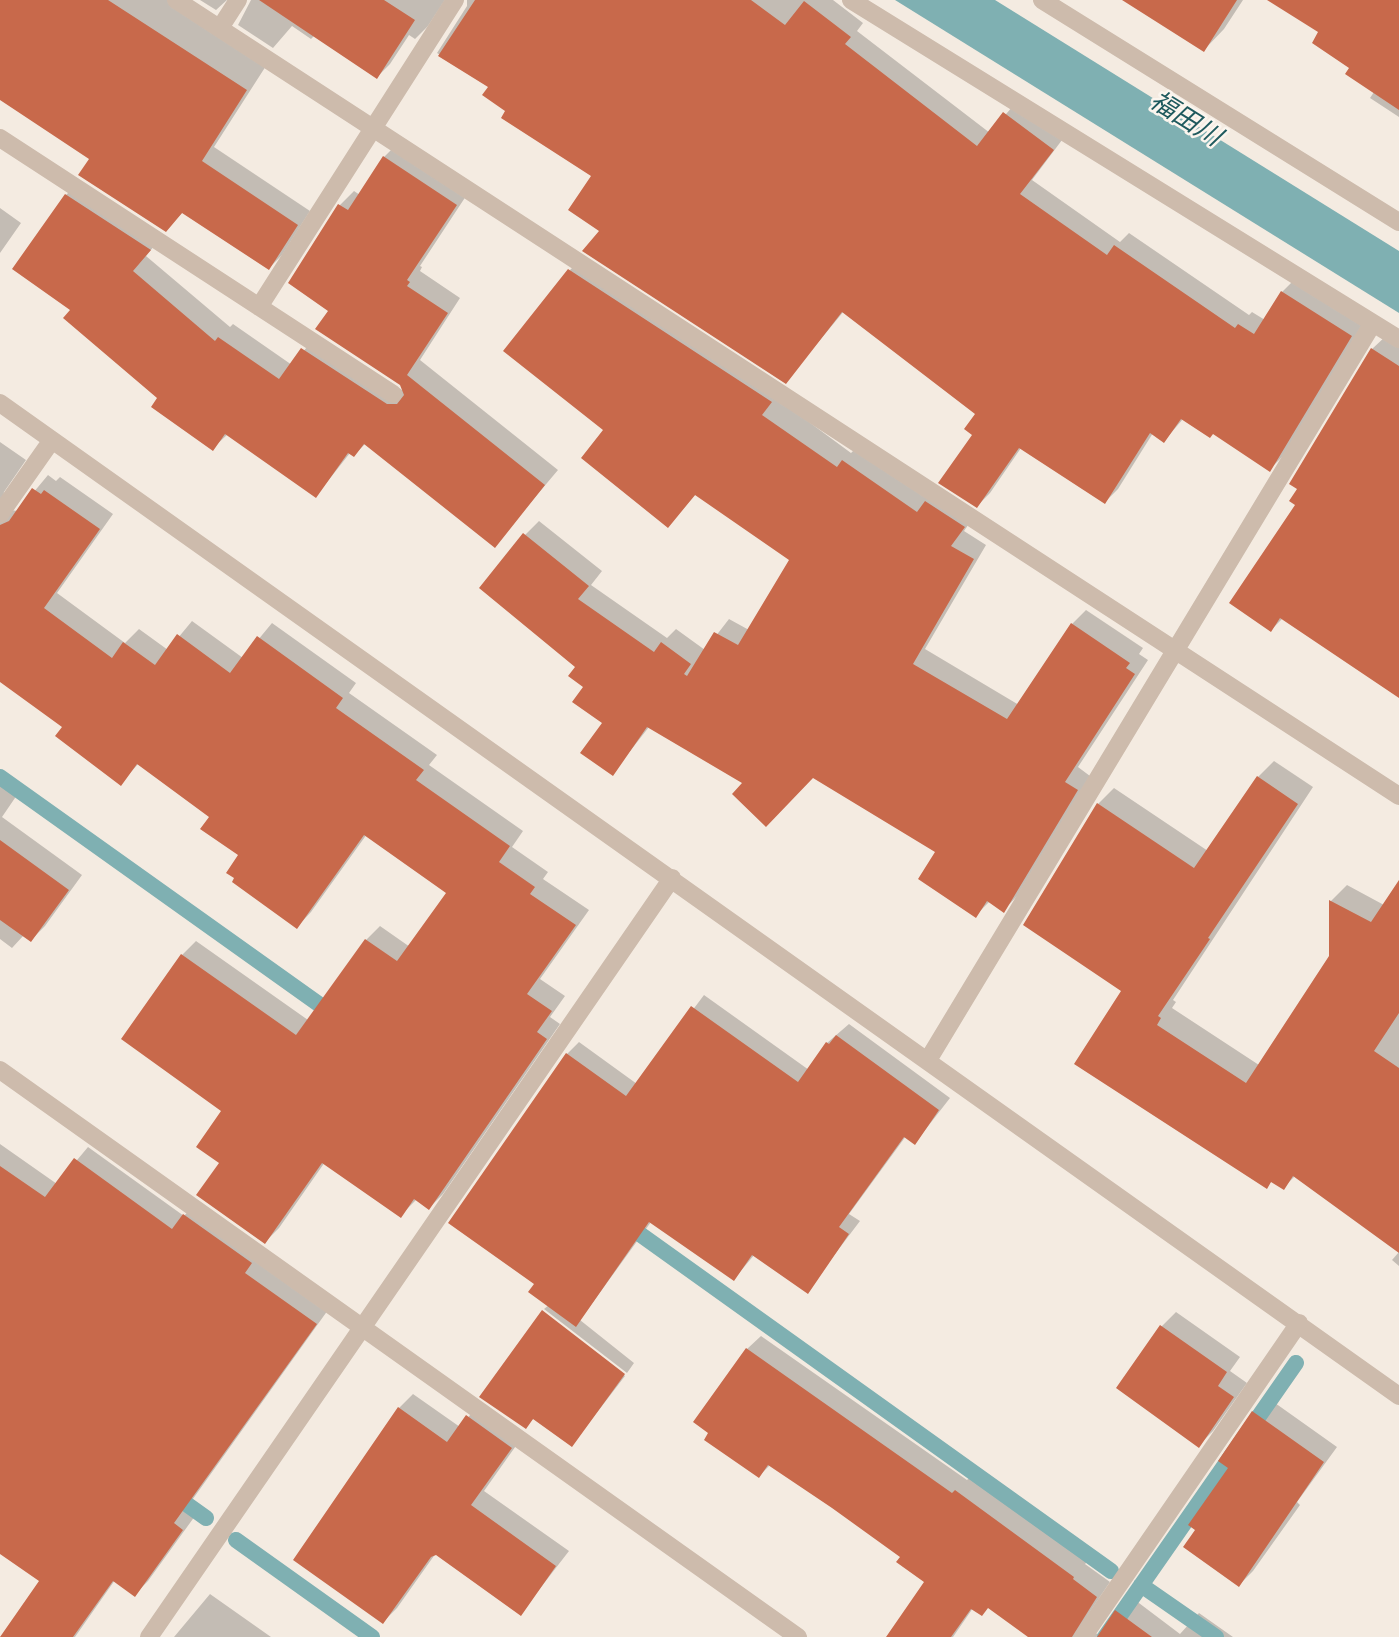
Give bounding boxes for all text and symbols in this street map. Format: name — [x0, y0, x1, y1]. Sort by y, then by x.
water label: 福田川 — [1144, 86, 1226, 154]

